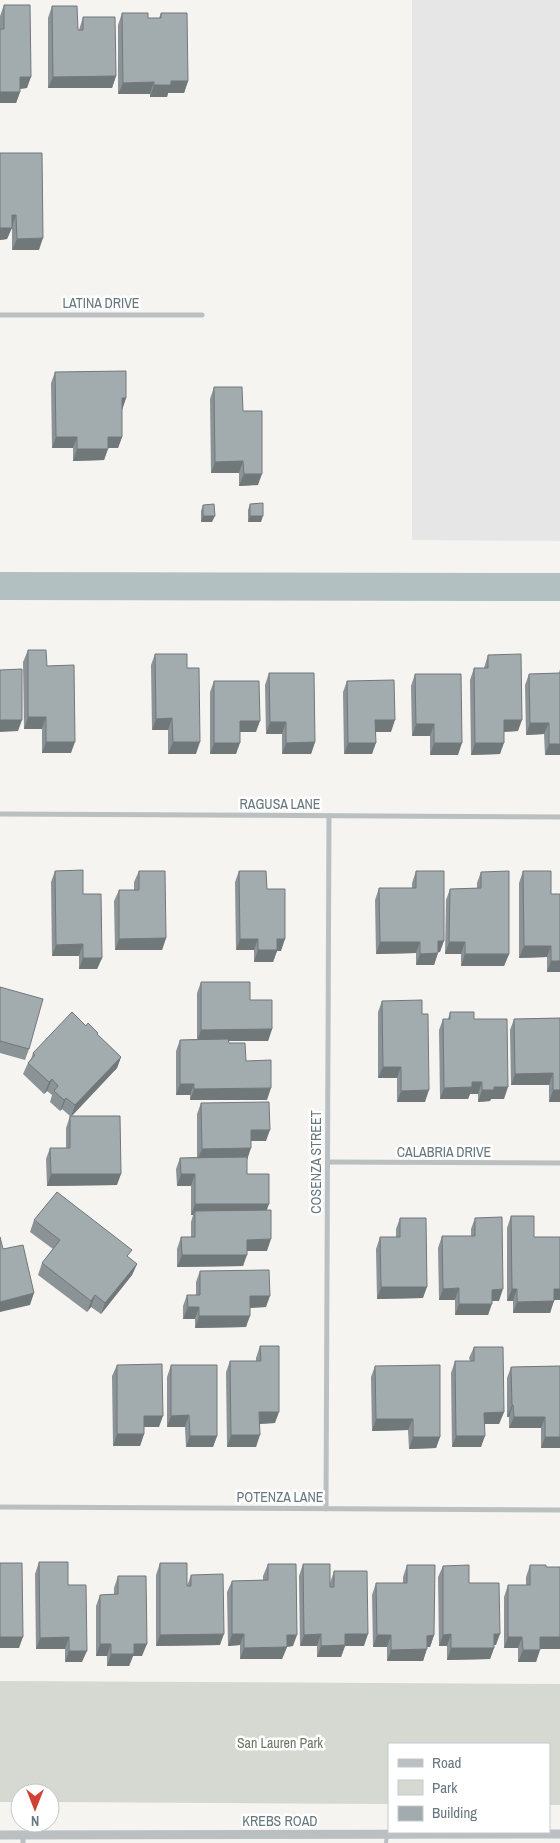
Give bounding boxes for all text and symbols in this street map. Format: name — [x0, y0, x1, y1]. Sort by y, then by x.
street label: LATINA DRIVE — [63, 294, 140, 312]
street label: RAGUSA LANE — [239, 795, 321, 813]
street label: COSENZA STREET — [307, 1110, 325, 1214]
street label: CALABRIA DRIVE — [397, 1143, 491, 1161]
street label: POTENZA LANE — [237, 1488, 323, 1506]
park label: San Lauren Park — [237, 1734, 323, 1752]
legend — [388, 1743, 550, 1833]
text: Road — [432, 1752, 461, 1773]
text: Park — [432, 1777, 458, 1798]
north arrow — [10, 1783, 60, 1833]
text: Building — [432, 1802, 477, 1823]
text: N — [31, 1812, 39, 1830]
street label: KREBS ROAD — [242, 1812, 318, 1830]

